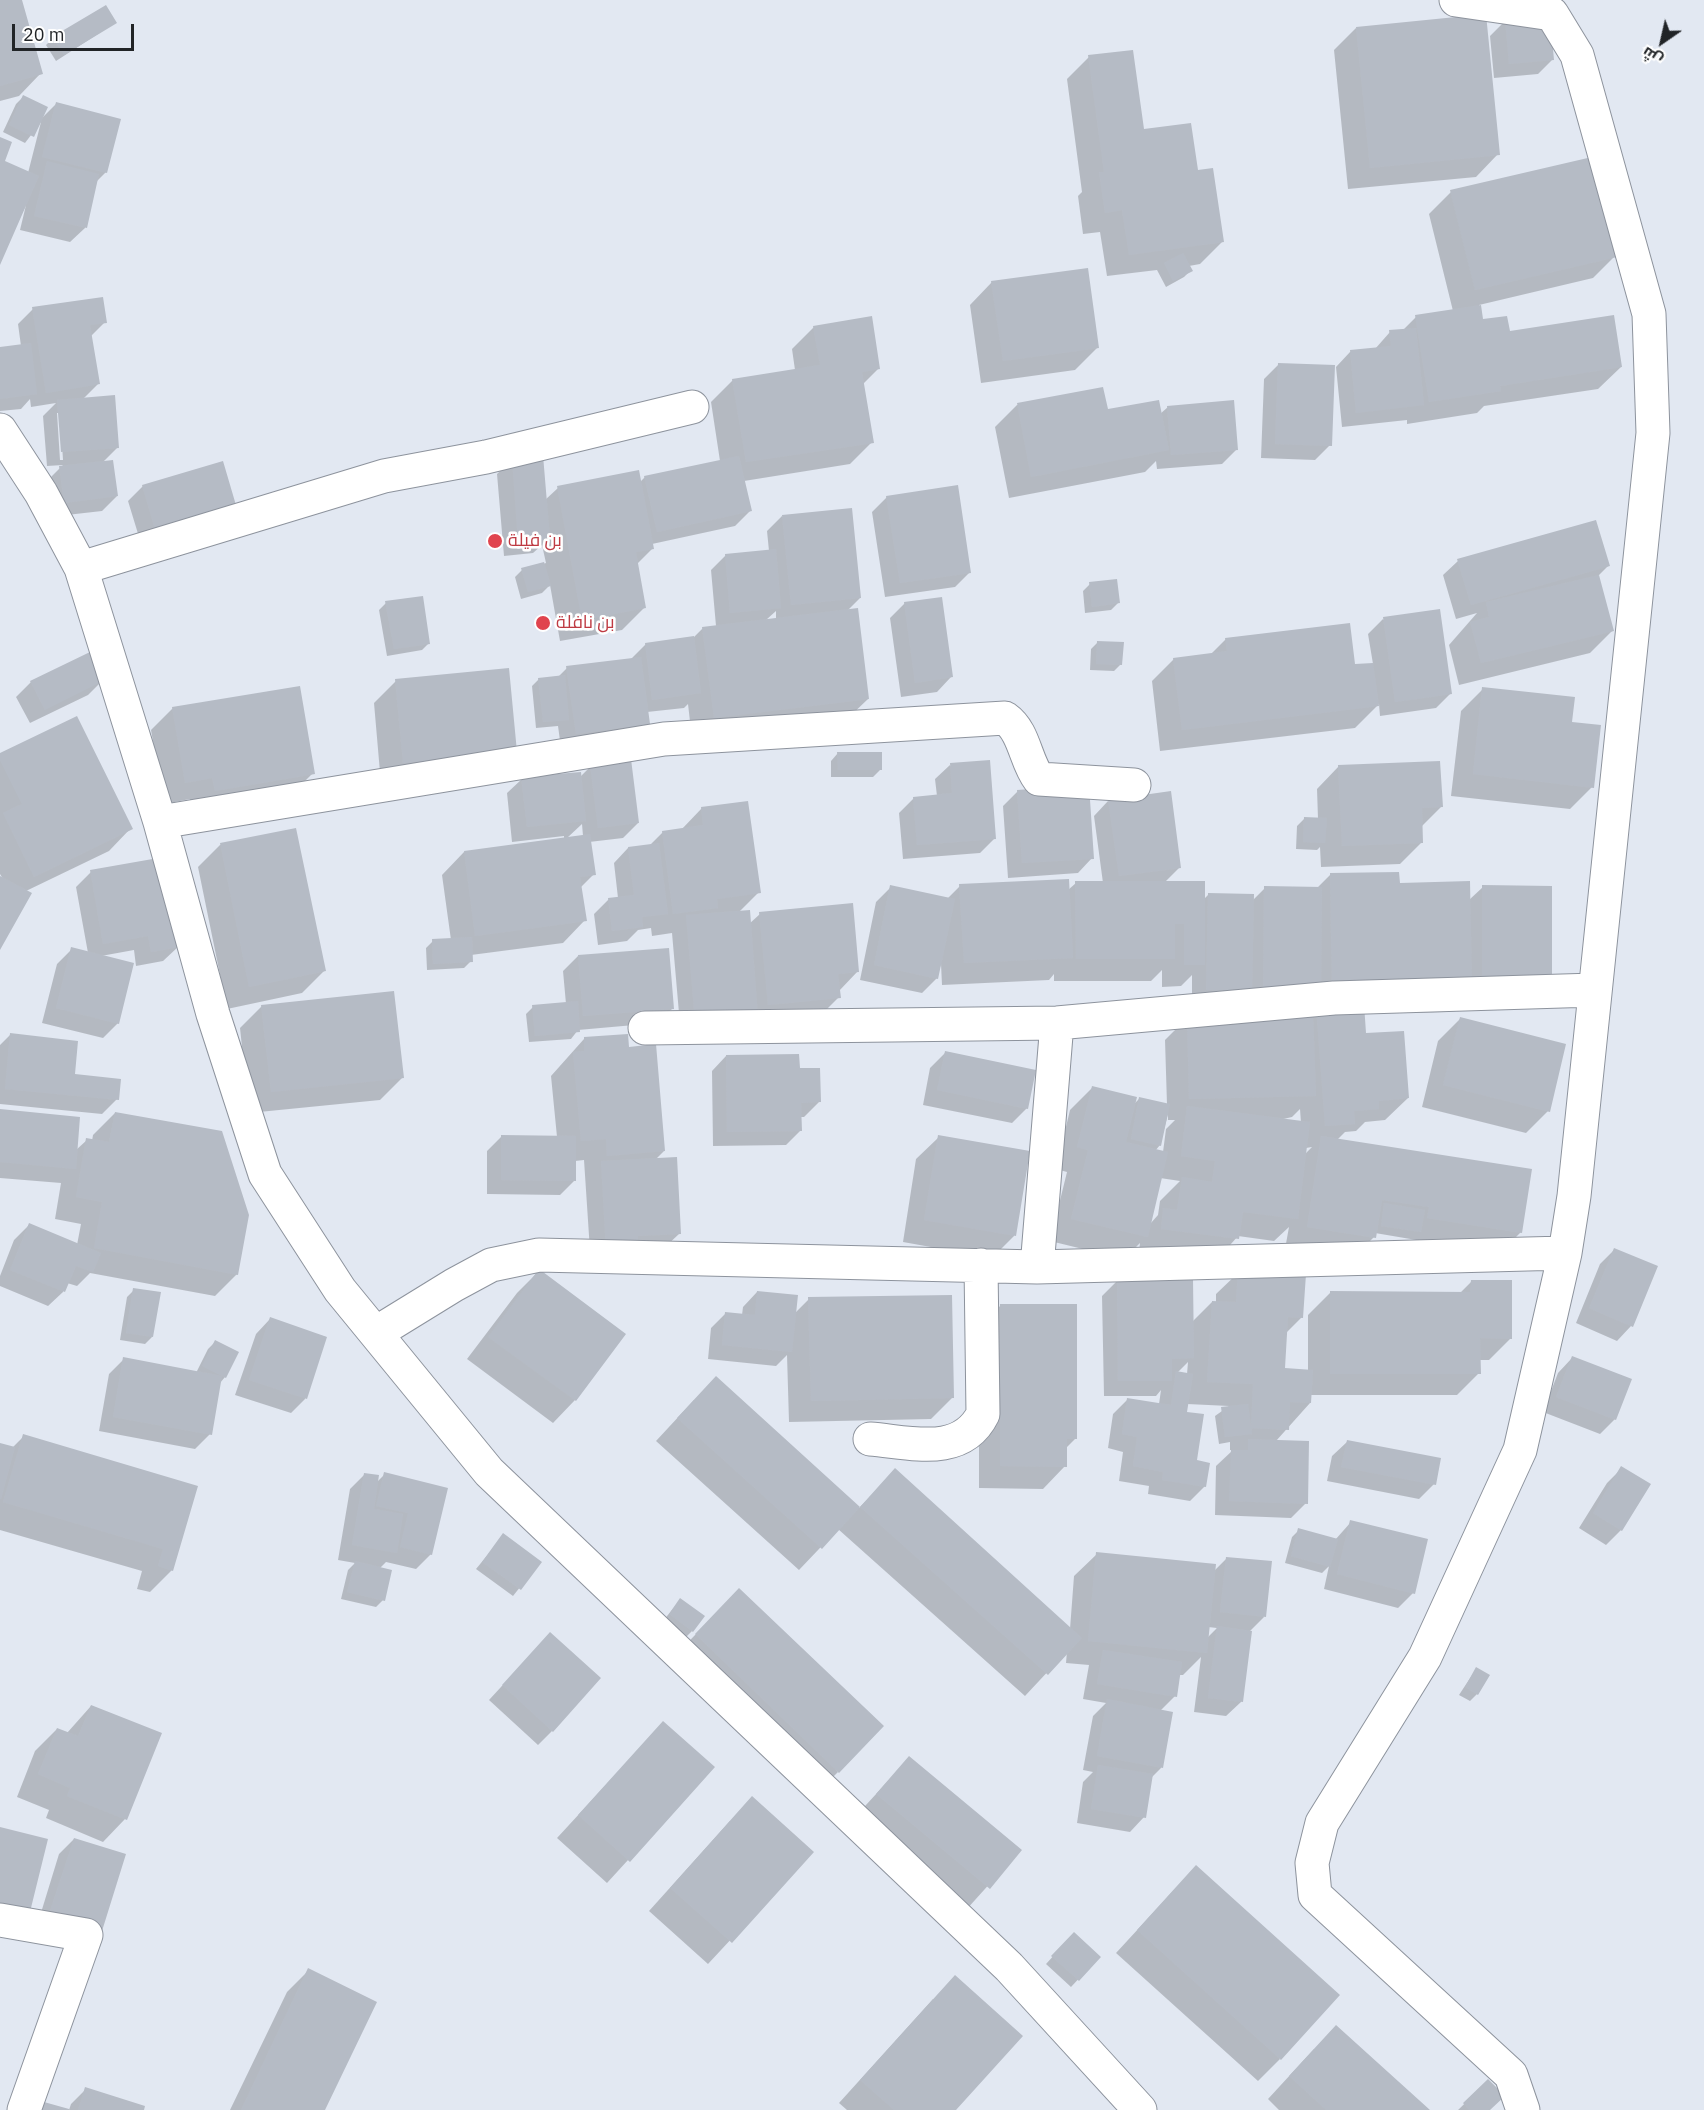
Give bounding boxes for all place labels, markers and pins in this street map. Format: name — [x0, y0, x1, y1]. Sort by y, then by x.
place label: بن فيلة — [508, 530, 562, 552]
marker: بن فيلة — [486, 532, 504, 550]
place label: بن نافلة — [556, 612, 615, 634]
marker: بن نافلة — [534, 614, 552, 632]

